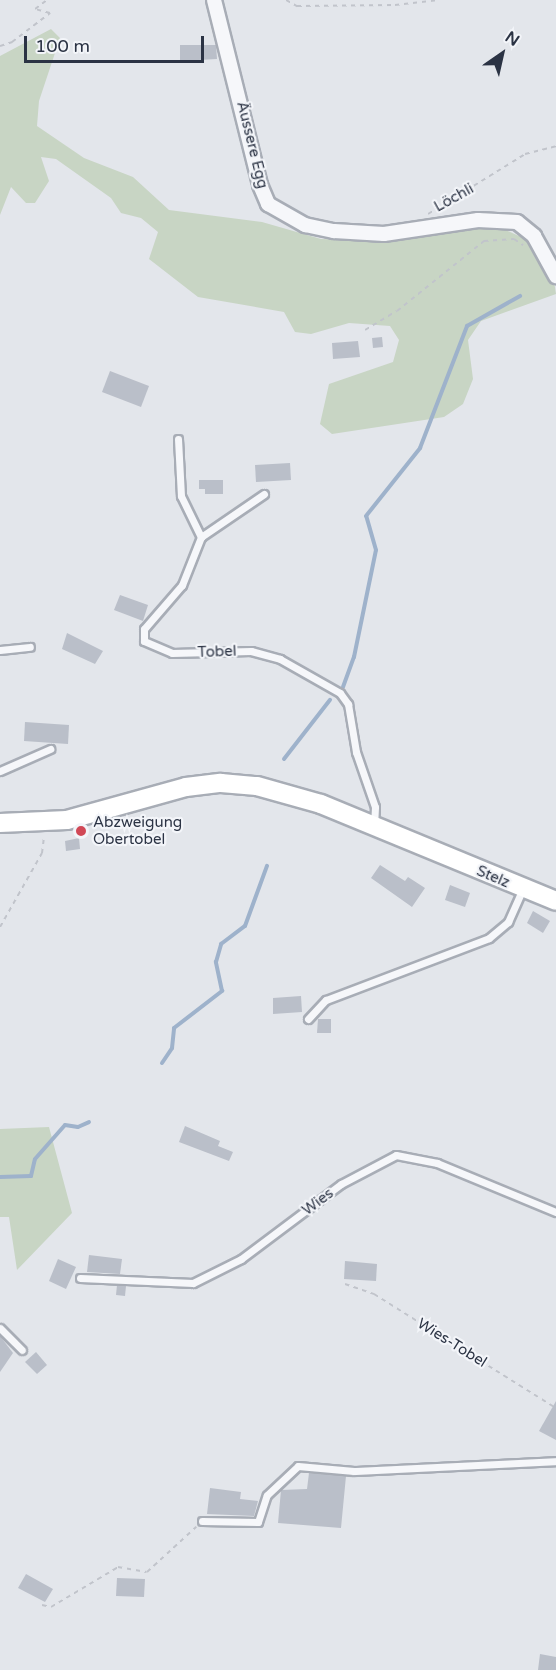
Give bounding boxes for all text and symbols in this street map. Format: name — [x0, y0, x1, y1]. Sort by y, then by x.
scale bar — [27, 24, 207, 62]
north arrow — [472, 24, 532, 84]
text: N — [501, 27, 523, 51]
text: 100 m — [35, 35, 90, 57]
street label: Äussere Egg — [232, 100, 272, 190]
street label: Löchli — [431, 180, 477, 216]
street label: Tobel — [197, 642, 237, 662]
place label: Abzweigung Obertobel — [93, 813, 182, 848]
marker: Abzweigung Obertobel — [74, 824, 88, 838]
street label: Stelz — [474, 862, 512, 892]
street label: Wies — [299, 1184, 337, 1220]
street label: Wies-Tobel — [414, 1315, 490, 1371]

